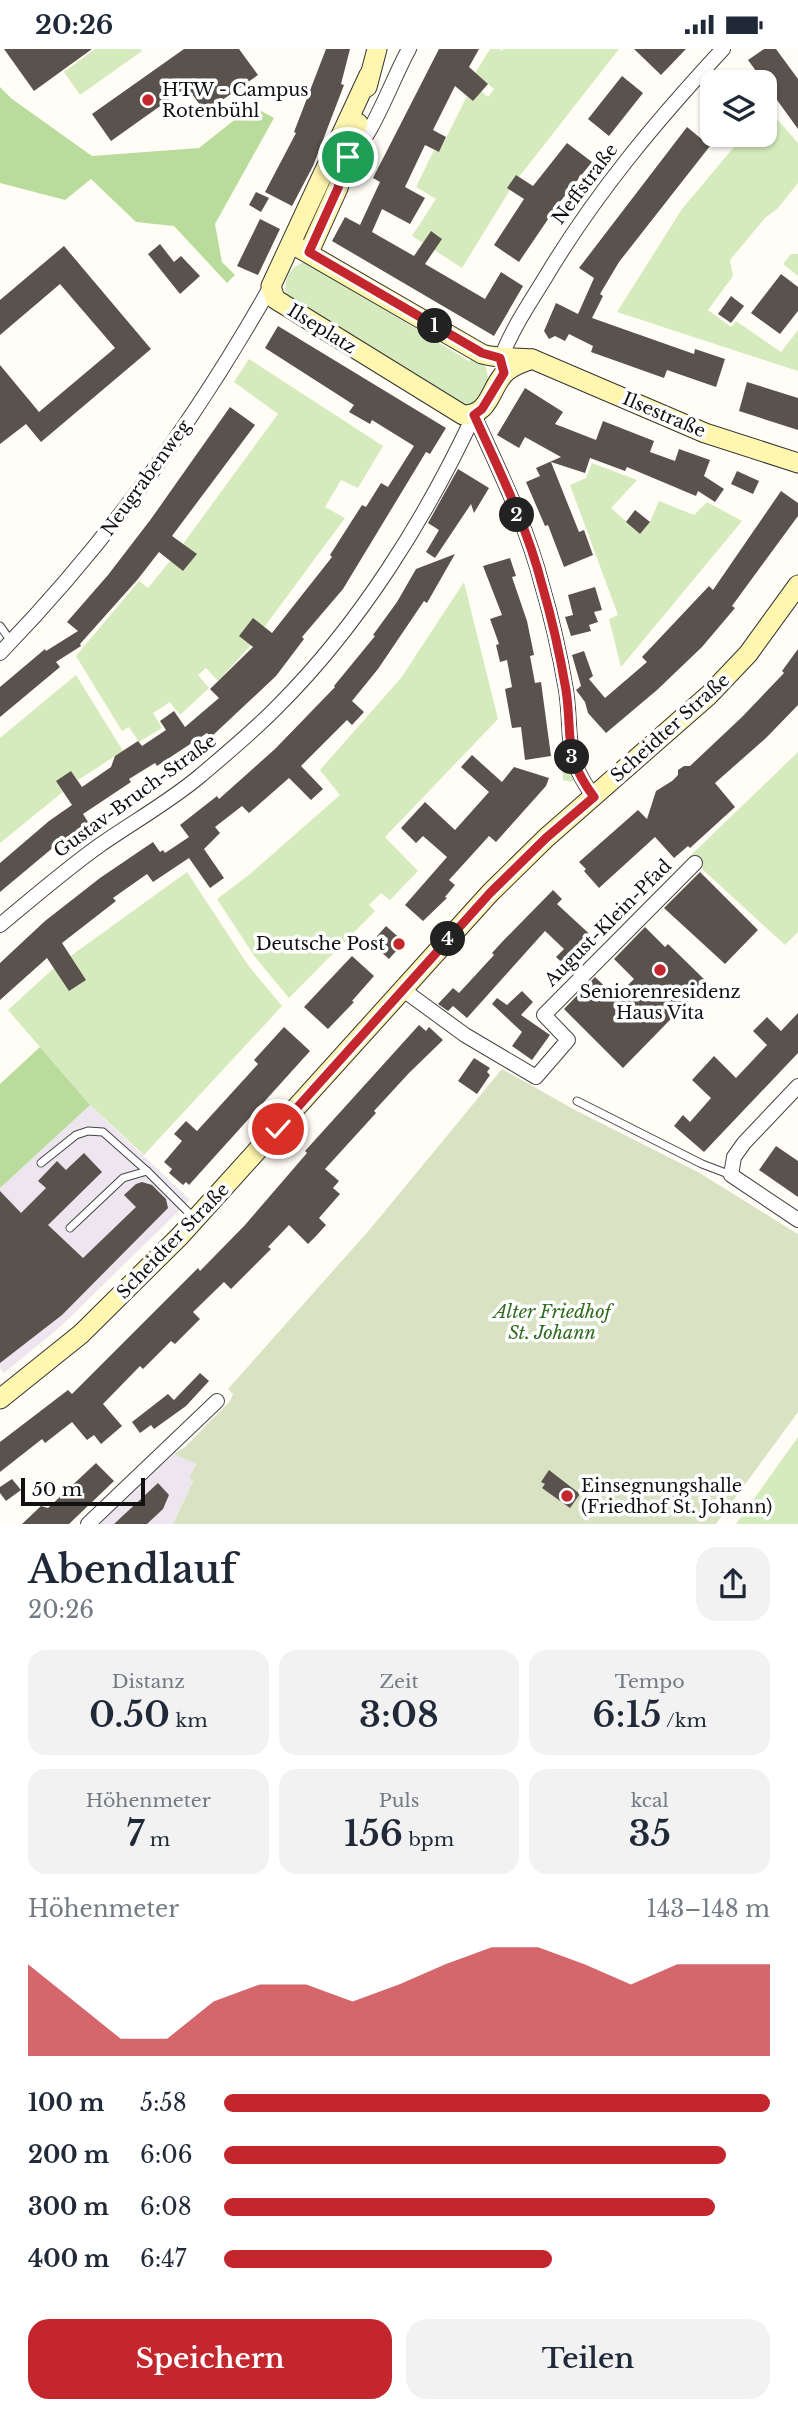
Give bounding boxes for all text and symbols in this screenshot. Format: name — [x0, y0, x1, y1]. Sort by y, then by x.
text: 20:26 — [35, 9, 113, 41]
map controls — [700, 70, 777, 147]
button: layers — [700, 70, 777, 147]
place label: HTW - Campus Rotenbühl — [162, 79, 308, 122]
marker: HTW - Campus Rotenbühl — [140, 92, 156, 108]
pin — [318, 127, 378, 187]
icon: arrive — [329, 138, 367, 176]
street label: Neffstraße — [548, 139, 622, 229]
street label: Ilseplatz — [284, 299, 360, 359]
pin: 1 — [418, 309, 452, 343]
text: 1 — [430, 314, 439, 337]
street label: Ilsestraße — [619, 388, 709, 442]
street label: Neugrabenweg — [97, 416, 195, 540]
pin: 2 — [500, 497, 534, 533]
text: 2 — [510, 503, 523, 526]
street label: Scheidter Straße — [606, 669, 734, 787]
street label: Gustav-Bruch-Straße — [49, 730, 221, 862]
pin: 3 — [554, 739, 590, 775]
text: 3 — [565, 745, 578, 768]
street label: August-Klein-Pfad — [539, 855, 676, 992]
pin: 4 — [430, 921, 466, 957]
text: 4 — [441, 927, 454, 950]
place label: Deutsche Post — [256, 933, 385, 955]
marker: Deutsche Post — [391, 936, 407, 952]
marker: Seniorenresidenz Haus Vita — [652, 962, 668, 978]
place label: Seniorenresidenz Haus Vita — [579, 981, 741, 1024]
pin — [248, 1099, 308, 1159]
icon: check — [259, 1110, 297, 1148]
street label: Scheidter Straße — [112, 1179, 234, 1303]
park label: Alter Friedhof St. Johann — [491, 1301, 615, 1344]
scale bar — [21, 1475, 145, 1507]
place label: Einsegnungshalle (Friedhof St. Johann) — [581, 1475, 772, 1518]
text: 50 m — [32, 1478, 82, 1501]
marker: Einsegnungshalle (Friedhof St. Johann) — [559, 1488, 575, 1504]
text: Abendlauf — [28, 1546, 237, 1593]
button: share — [696, 1547, 770, 1621]
text: 20:26 — [28, 1596, 94, 1624]
text: Distanz — [112, 1670, 185, 1693]
text: Zeit — [379, 1670, 419, 1693]
text: Tempo — [615, 1670, 685, 1693]
text: 0.50 — [89, 1693, 170, 1736]
text: 3:08 — [359, 1693, 439, 1736]
text: 6:15 — [592, 1693, 661, 1736]
text: km — [170, 1709, 208, 1732]
text: /km — [661, 1709, 707, 1732]
text: Höhenmeter — [86, 1789, 211, 1812]
text: Puls — [379, 1789, 419, 1812]
text: kcal — [631, 1789, 669, 1812]
text: 7 — [126, 1812, 144, 1855]
text: 156 — [344, 1812, 403, 1855]
text: 35 — [628, 1812, 671, 1855]
text: m — [144, 1828, 170, 1851]
text: bpm — [403, 1828, 454, 1851]
text: Höhenmeter — [28, 1895, 179, 1923]
text: 143–148 m — [647, 1895, 770, 1923]
text: 100 m — [28, 2089, 104, 2117]
text: 5:58 — [140, 2089, 187, 2117]
text: 200 m — [28, 2141, 109, 2169]
text: 6:06 — [140, 2141, 193, 2169]
text: 300 m — [28, 2193, 109, 2221]
text: 6:08 — [140, 2193, 192, 2221]
text: 400 m — [28, 2245, 110, 2273]
text: 6:47 — [140, 2245, 186, 2273]
button: Speichern — [28, 2319, 392, 2399]
button: Teilen — [406, 2319, 770, 2399]

